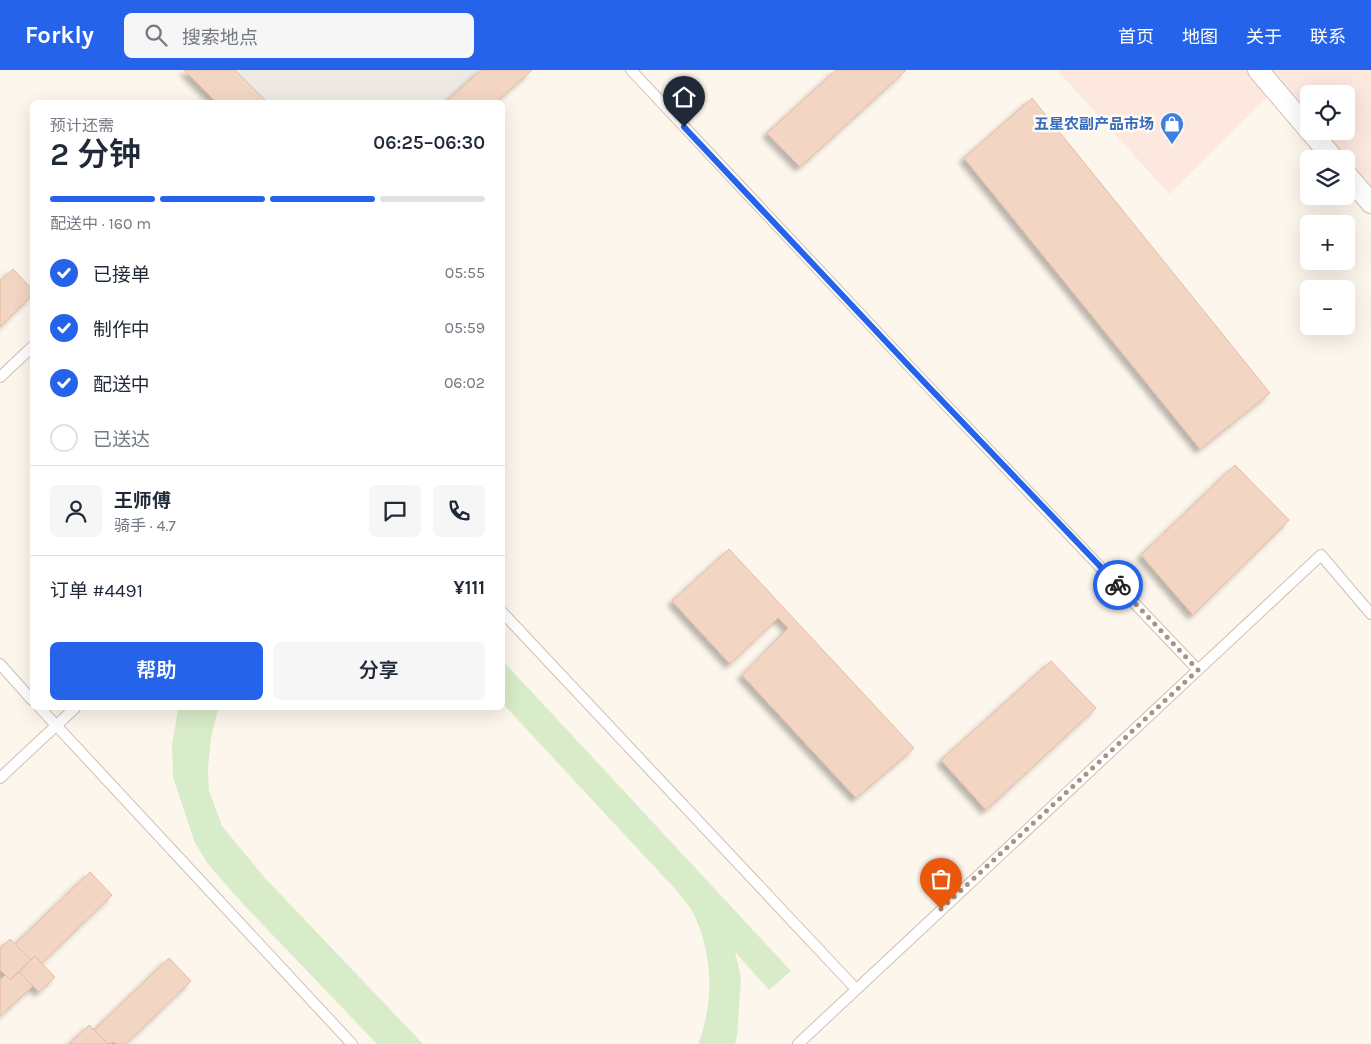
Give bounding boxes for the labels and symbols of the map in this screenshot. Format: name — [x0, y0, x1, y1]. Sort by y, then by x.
pin — [663, 76, 705, 127]
shop icon: 五星农副产品市场 — [1159, 111, 1185, 145]
place label: 五星农副产品市场 — [1034, 115, 1154, 133]
courier — [1093, 560, 1143, 610]
pin — [920, 858, 962, 909]

